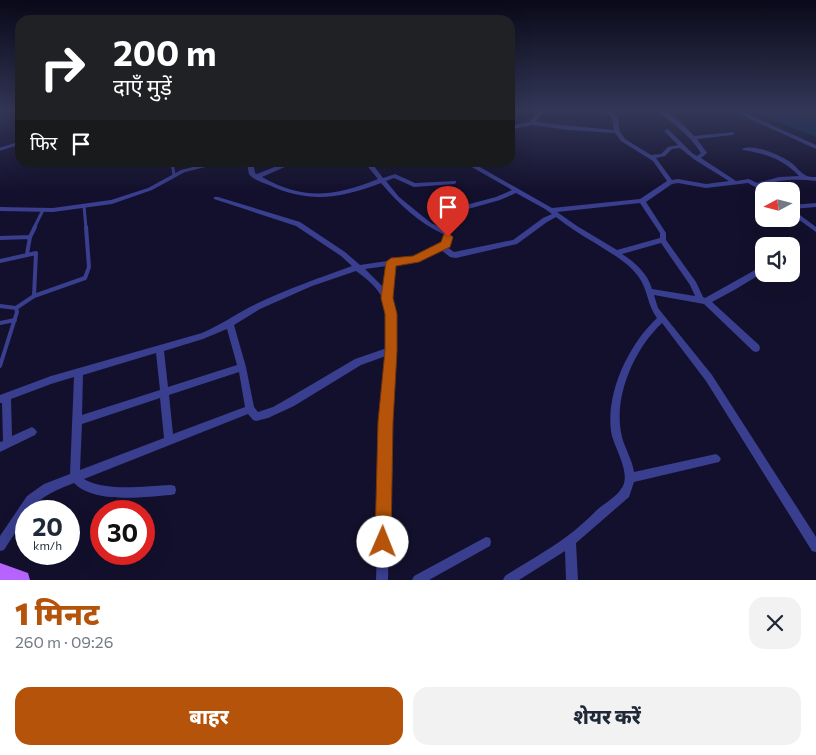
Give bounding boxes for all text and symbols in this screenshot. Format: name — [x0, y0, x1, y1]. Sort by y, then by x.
text: 200 m — [113, 30, 216, 73]
icon: right — [30, 35, 95, 100]
text: दाएँ मुड़ें — [113, 73, 172, 100]
icon: arrive — [67, 130, 95, 158]
text: फिर — [30, 131, 57, 154]
north arrow — [755, 182, 800, 228]
map controls — [755, 182, 800, 282]
pin — [427, 186, 469, 237]
icon: arrive — [434, 193, 462, 221]
button: sound — [755, 237, 800, 282]
speed limit sign: 30 — [90, 500, 155, 565]
text: 20 — [32, 511, 63, 541]
position arrow — [356, 515, 408, 567]
text: km/h — [33, 538, 62, 552]
text: 1 मिनट — [15, 594, 99, 631]
button: close — [749, 597, 801, 649]
text: 260 m · 09:26 — [15, 632, 113, 651]
button: बाहर — [15, 687, 403, 745]
button: शेयर करें — [413, 687, 801, 745]

